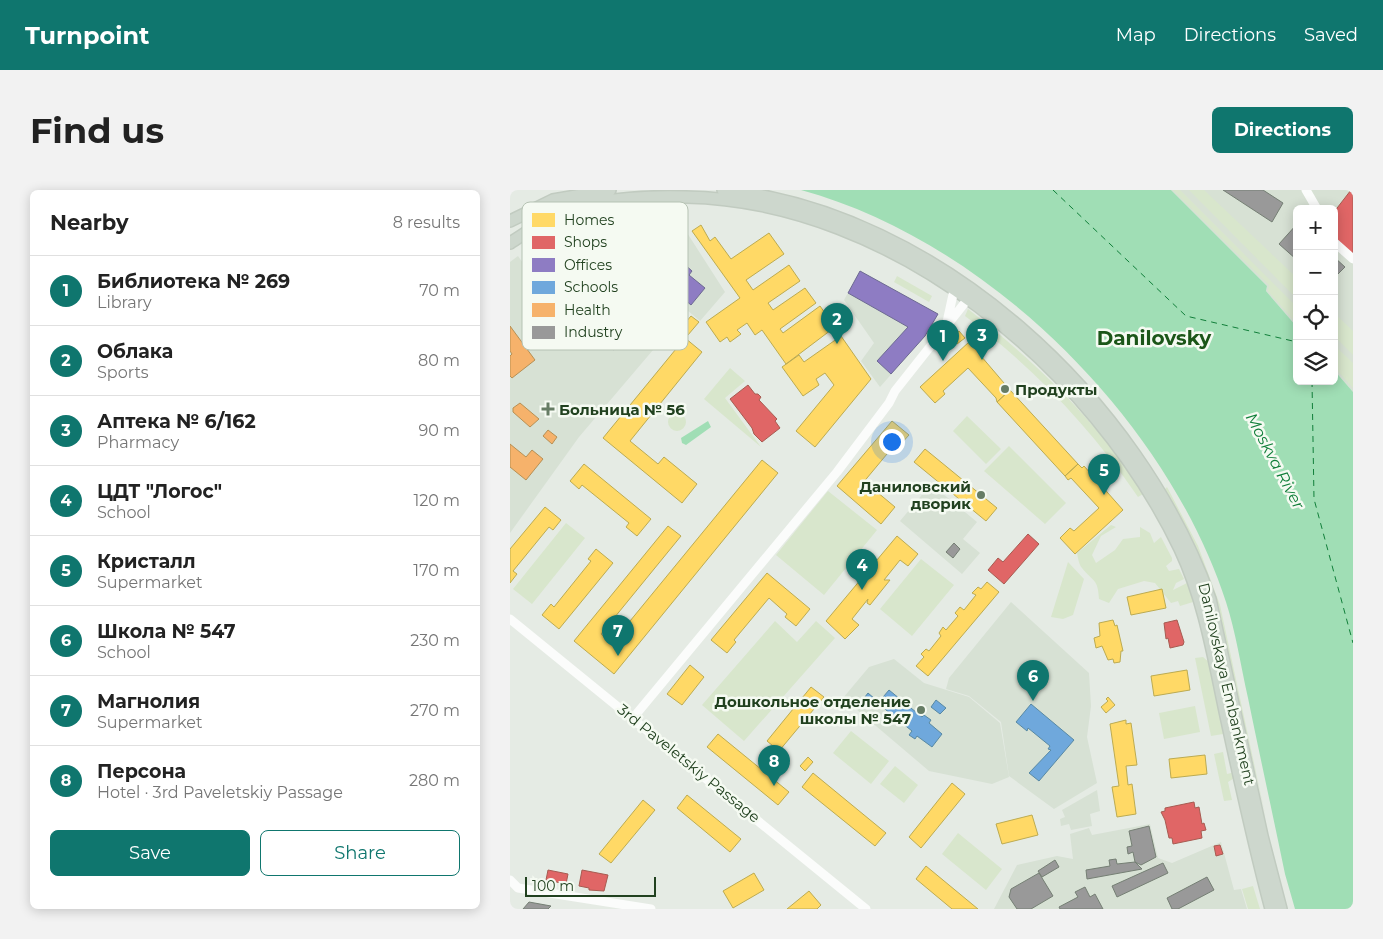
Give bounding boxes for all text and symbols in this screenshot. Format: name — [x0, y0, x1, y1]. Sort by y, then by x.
text: Turnpoint — [25, 21, 149, 50]
text: Map — [1116, 24, 1156, 46]
text: Directions — [1184, 24, 1276, 46]
text: Saved — [1304, 24, 1358, 46]
button: Directions — [1212, 107, 1353, 153]
text: Find us — [30, 109, 164, 152]
legend — [522, 202, 688, 350]
map controls — [1293, 205, 1338, 385]
button: + — [1293, 205, 1338, 250]
text: Nearby — [50, 210, 129, 235]
text: Homes — [564, 211, 614, 229]
text: 8 results — [393, 213, 460, 232]
text: Shops — [564, 233, 607, 251]
button: − — [1293, 250, 1338, 295]
text: Offices — [564, 256, 612, 274]
text: Библиотека № 269 — [97, 270, 290, 293]
text: Schools — [564, 278, 618, 296]
text: 1 — [63, 281, 69, 300]
text: 70 m — [419, 281, 460, 300]
text: Library — [97, 293, 152, 312]
button: locate — [1293, 295, 1338, 340]
text: Health — [564, 301, 611, 319]
pin: 2 — [821, 303, 853, 344]
pin: 3 — [966, 319, 998, 360]
pin: 1 — [927, 320, 959, 361]
text: Industry — [564, 323, 623, 341]
district label: Danilovsky — [1097, 326, 1212, 350]
text: Облака — [97, 340, 173, 363]
button: layers — [1293, 340, 1338, 385]
text: 2 — [61, 351, 71, 370]
text: 80 m — [418, 351, 460, 370]
text: Sports — [97, 363, 149, 382]
place label: Продукты — [1015, 380, 1097, 399]
marker: Продукты — [999, 383, 1011, 395]
place label: Больница № 56 — [559, 400, 685, 419]
marker: Больница № 56 — [541, 402, 555, 416]
text: Аптека № 6/162 — [97, 410, 256, 433]
water label: Moskva River — [1242, 410, 1309, 513]
text: 3 — [61, 421, 71, 440]
text: 90 m — [418, 421, 460, 440]
your location — [879, 429, 905, 455]
text: Pharmacy — [97, 433, 179, 452]
pin: 5 — [1088, 454, 1120, 495]
place label: Даниловский дворик — [859, 477, 971, 513]
text: ЦДТ "Логос" — [97, 480, 222, 503]
marker: Даниловский дворик — [975, 489, 987, 501]
text: 4 — [60, 491, 72, 510]
text: 120 m — [413, 491, 460, 510]
text: School — [97, 503, 151, 522]
pin: 4 — [846, 549, 878, 590]
text: Кристалл — [97, 550, 196, 573]
text: 5 — [61, 561, 71, 580]
text: 170 m — [413, 561, 460, 580]
text: Supermarket — [97, 573, 203, 592]
street label: Danilovskaya Embankment — [1194, 581, 1260, 787]
pin: 7 — [602, 615, 634, 656]
text: Школа № 547 — [97, 620, 235, 643]
text: 6 — [61, 631, 71, 650]
text: 230 m — [410, 631, 460, 650]
text: School — [97, 643, 151, 662]
pin: 6 — [1017, 660, 1049, 701]
text: Магнолия — [97, 690, 200, 713]
place label: Дошкольное отделение школы № 547 — [715, 692, 911, 728]
street label: 3rd Paveletskiy Passage — [614, 700, 764, 826]
text: 7 — [61, 701, 71, 720]
text: 270 m — [410, 701, 460, 720]
marker: Дошкольное отделение школы № 547 — [915, 704, 927, 716]
text: Supermarket — [97, 713, 203, 732]
pin: 8 — [758, 745, 790, 786]
text: Персона — [97, 760, 186, 783]
text: 8 — [61, 771, 71, 790]
text: 280 m — [409, 771, 460, 790]
text: Hotel · 3rd Paveletskiy Passage — [97, 783, 343, 802]
button: Save — [50, 830, 250, 876]
button: Share — [260, 830, 460, 876]
scale bar — [525, 874, 656, 897]
text: 100 m — [532, 877, 574, 895]

